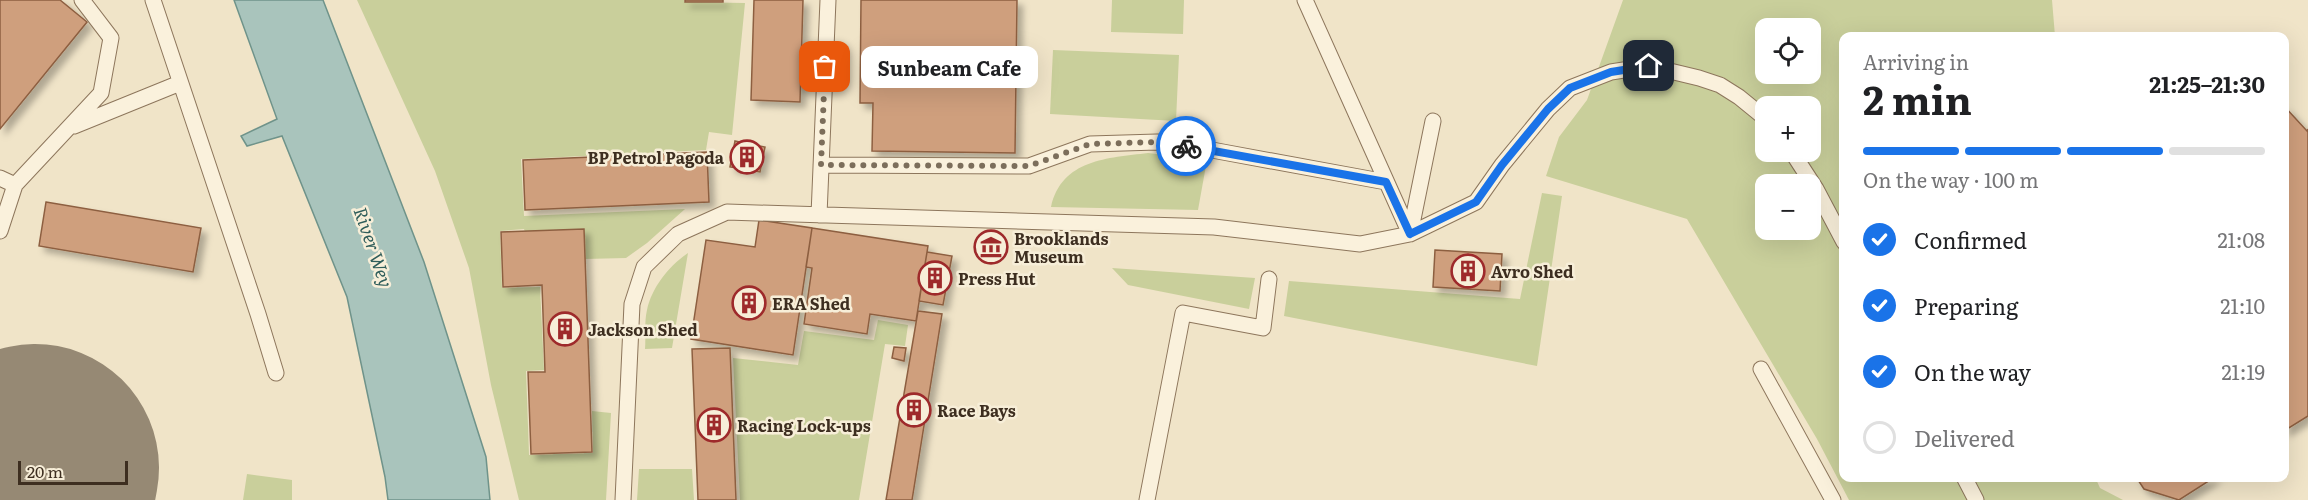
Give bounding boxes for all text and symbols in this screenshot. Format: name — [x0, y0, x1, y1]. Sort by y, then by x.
map controls — [1755, 18, 1821, 240]
button: locate — [1755, 18, 1821, 84]
pin — [1623, 40, 1674, 91]
pin — [799, 41, 850, 92]
callout: Sunbeam Cafe — [861, 46, 1038, 88]
text: Arriving in — [1863, 46, 1969, 76]
icon: home — [1632, 49, 1665, 82]
icon: bag — [808, 50, 841, 83]
text: Sunbeam Cafe — [878, 52, 1021, 82]
text: 21:25–21:30 — [2149, 67, 2265, 100]
text: 2 min — [1863, 69, 1972, 127]
button: + — [1755, 96, 1821, 162]
courier — [1156, 116, 1216, 176]
icon: bike — [1170, 130, 1203, 163]
building icon: BP Petrol Pagoda — [729, 139, 765, 175]
place label: BP Petrol Pagoda — [587, 145, 725, 169]
text: On the way · 100 m — [1863, 164, 2039, 194]
button: − — [1755, 174, 1821, 240]
water label: River Wey — [348, 203, 400, 291]
icon: check — [1863, 223, 1896, 256]
text: Confirmed — [1914, 223, 2027, 256]
text: 21:08 — [2217, 224, 2265, 254]
place label: Brooklands Museum — [1014, 226, 1109, 268]
museum icon: Brooklands Museum — [973, 229, 1009, 265]
building icon: Avro Shed — [1450, 253, 1486, 289]
place label: Avro Shed — [1491, 259, 1574, 283]
building icon: Press Hut — [917, 260, 953, 296]
place label: Press Hut — [958, 266, 1036, 290]
building icon: ERA Shed — [731, 285, 767, 321]
icon: check — [1863, 289, 1896, 322]
text: Preparing — [1914, 289, 2018, 322]
text: 21:10 — [2220, 290, 2265, 320]
place label: ERA Shed — [772, 291, 851, 315]
building icon: Jackson Shed — [547, 311, 583, 347]
place label: Jackson Shed — [588, 317, 698, 341]
icon: check — [1863, 355, 1896, 388]
text: On the way — [1914, 355, 2031, 388]
text: 21:19 — [2221, 356, 2265, 386]
building icon: Race Bays — [896, 392, 932, 428]
place label: Race Bays — [937, 398, 1016, 422]
building icon: Racing Lock-ups — [696, 407, 732, 443]
place label: Racing Lock-ups — [737, 413, 871, 437]
text: Delivered — [1914, 421, 2015, 454]
scale bar — [18, 458, 128, 486]
text: 20 m — [27, 459, 63, 483]

